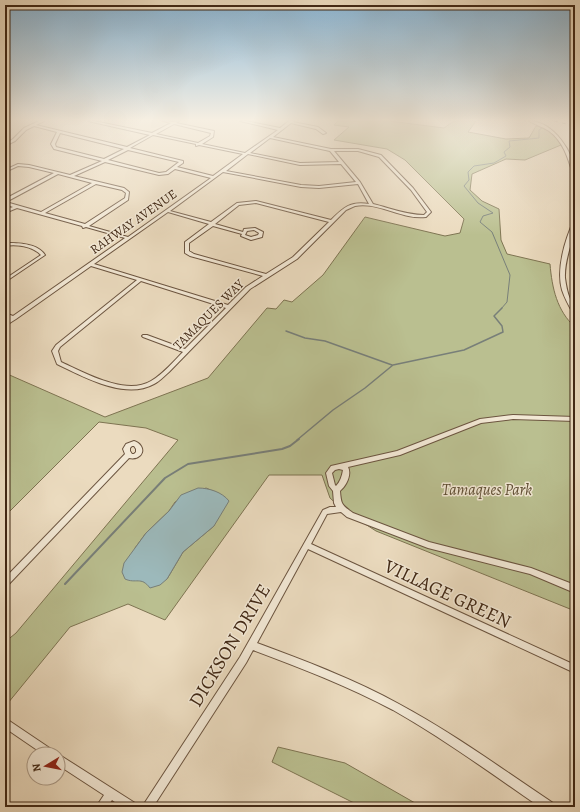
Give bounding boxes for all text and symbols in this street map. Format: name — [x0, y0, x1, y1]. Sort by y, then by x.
street label: RAHWAY AVENUE — [87, 185, 180, 258]
street label: TAMAQUES WAY — [169, 275, 248, 353]
park label: Tamaques Park — [442, 479, 532, 501]
street label: VILLAGE GREEN — [379, 553, 515, 635]
street label: DICKSON DRIVE — [183, 579, 277, 712]
north arrow — [26, 746, 66, 786]
text: N — [29, 762, 45, 773]

